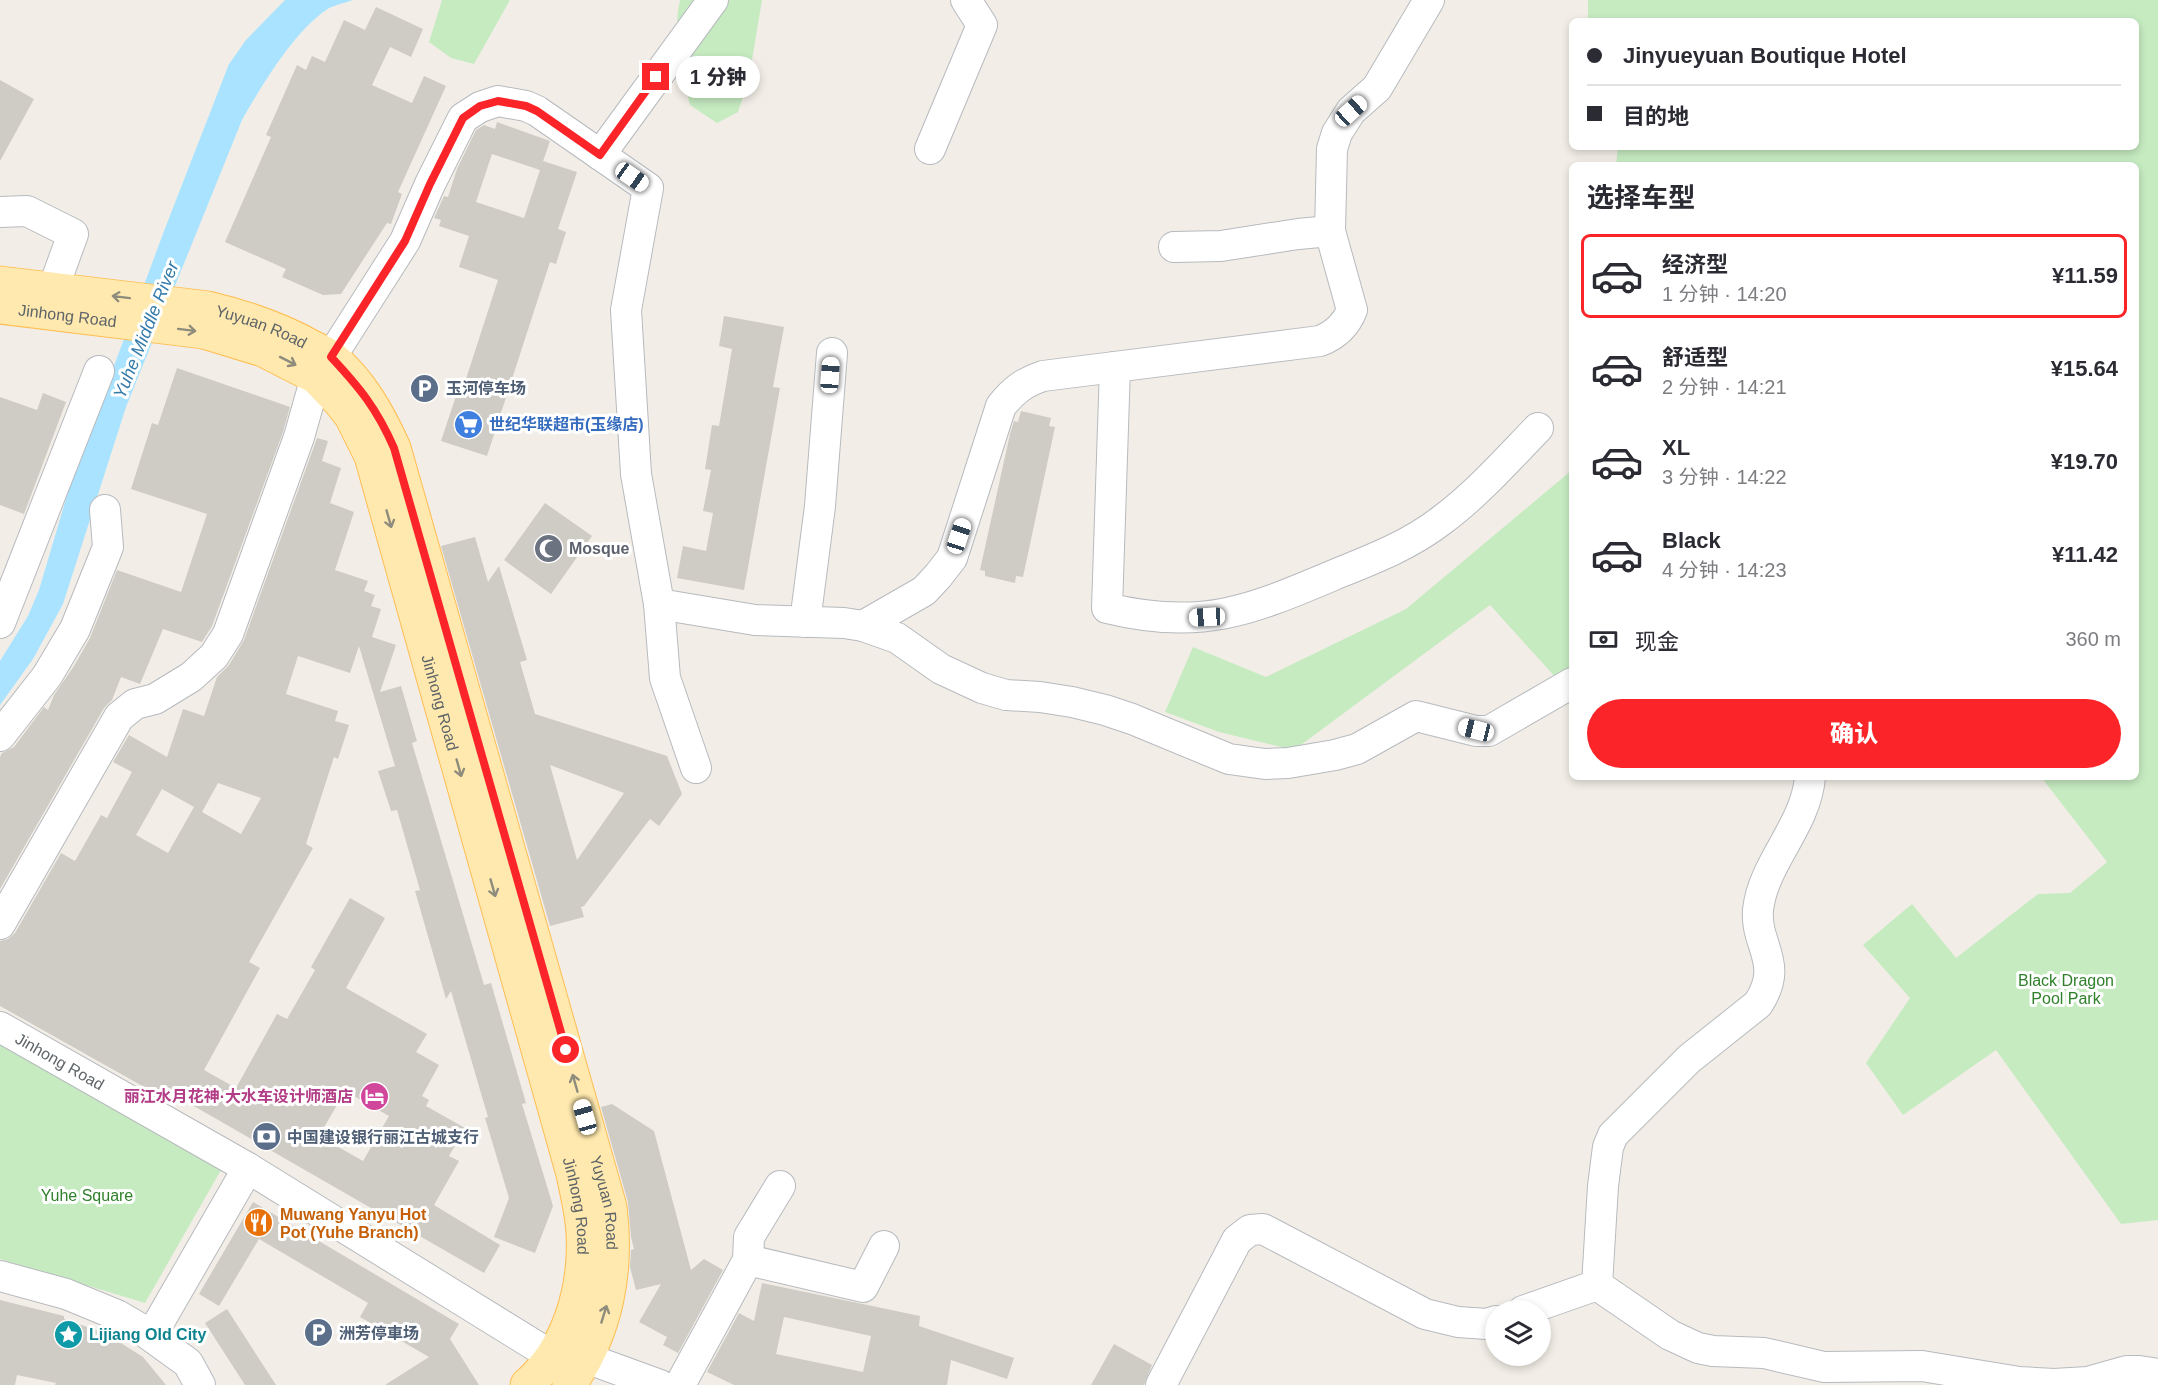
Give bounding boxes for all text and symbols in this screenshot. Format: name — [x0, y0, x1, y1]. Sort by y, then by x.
text: Jinyueyuan Boutique Hotel — [1623, 43, 1907, 68]
callout: 1 分钟 — [677, 56, 761, 98]
route end — [642, 63, 669, 90]
text: 1 分钟 — [690, 66, 746, 88]
car — [1332, 92, 1370, 130]
text: 目的地 — [1623, 104, 1689, 129]
car — [612, 159, 652, 195]
text: 选择车型 — [1587, 183, 1695, 213]
icon: car — [1590, 249, 1644, 303]
text: 经济型 — [1662, 252, 1728, 277]
water label: Yuhe Middle River — [109, 257, 183, 402]
text: ¥11.59 — [2052, 263, 2118, 288]
text: 1 分钟 · 14:20 — [1662, 283, 1787, 305]
one-way arrow — [112, 292, 132, 303]
street label: Jinhong Road — [17, 301, 118, 330]
street label: Yuyuan Road — [214, 302, 310, 352]
one-way arrow — [177, 325, 196, 336]
icon: car — [1590, 342, 1644, 396]
text: 舒适型 — [1662, 345, 1728, 370]
one-way arrow — [279, 356, 297, 368]
car — [820, 356, 840, 394]
text: ¥15.64 — [2051, 356, 2118, 381]
parking icon: 玉河停车场 — [409, 372, 441, 404]
text: 2 分钟 · 14:21 — [1662, 376, 1787, 398]
place label: 玉河停车场 — [446, 380, 526, 397]
supermarket icon: 世纪华联超市(玉缘店) — [452, 408, 484, 440]
place label: 世纪华联超市(玉缘店) — [489, 415, 644, 433]
icon: car — [1590, 435, 1644, 489]
text: XL — [1662, 435, 1690, 460]
text: ¥19.70 — [2051, 449, 2118, 474]
text: 3 分钟 · 14:22 — [1662, 466, 1787, 488]
one-way arrow — [384, 509, 395, 528]
car — [945, 516, 973, 556]
icon: car — [1590, 528, 1644, 582]
text: Black — [1662, 528, 1721, 553]
mosque icon: Mosque — [532, 532, 564, 564]
place label: Mosque — [569, 540, 630, 557]
text: ¥11.42 — [2052, 542, 2118, 567]
text: 4 分钟 · 14:23 — [1662, 559, 1787, 581]
car — [1189, 607, 1225, 627]
icon: cash — [1587, 623, 1620, 656]
text: 360 m — [2065, 628, 2121, 650]
text: 现金 — [1635, 629, 1679, 654]
street label: Jinhong Road — [418, 653, 461, 753]
button: 确认 — [1587, 699, 2121, 768]
car — [1456, 717, 1496, 743]
one-way arrow — [453, 758, 465, 777]
one-way arrow — [487, 878, 499, 897]
park label: Black Dragon Pool Park — [2018, 972, 2114, 1007]
street label: Jinhong Road — [13, 1030, 107, 1093]
route start — [552, 1036, 579, 1063]
one-way arrow — [569, 1074, 580, 1093]
hotel icon: 丽江水月花神·大水车设计师酒店 — [358, 1080, 390, 1112]
place label: 丽江水月花神·大水车设计师酒店 — [124, 1087, 353, 1105]
car — [571, 1097, 599, 1137]
bank icon: 中国建设银行丽江古城支行 — [250, 1121, 282, 1153]
place label: 中国建设银行丽江古城支行 — [287, 1128, 479, 1146]
street label: Yuyuan Road — [587, 1154, 620, 1250]
street label: Jinhong Road — [560, 1155, 591, 1255]
park label: Yuhe Square — [41, 1187, 133, 1204]
place label: Muwang Yanyu Hot Pot (Yuhe Branch) — [280, 1206, 427, 1241]
restaurant icon: Muwang Yanyu Hot Pot (Yuhe Branch) — [243, 1207, 275, 1239]
map controls — [1485, 1300, 1551, 1366]
button: layers — [1485, 1300, 1551, 1366]
one-way arrow — [599, 1305, 610, 1324]
parking icon: 洲芳停車场 — [302, 1317, 334, 1349]
place icon: Lijiang Old City — [52, 1318, 84, 1350]
place label: 洲芳停車场 — [339, 1325, 419, 1342]
place label: Lijiang Old City — [89, 1326, 206, 1343]

